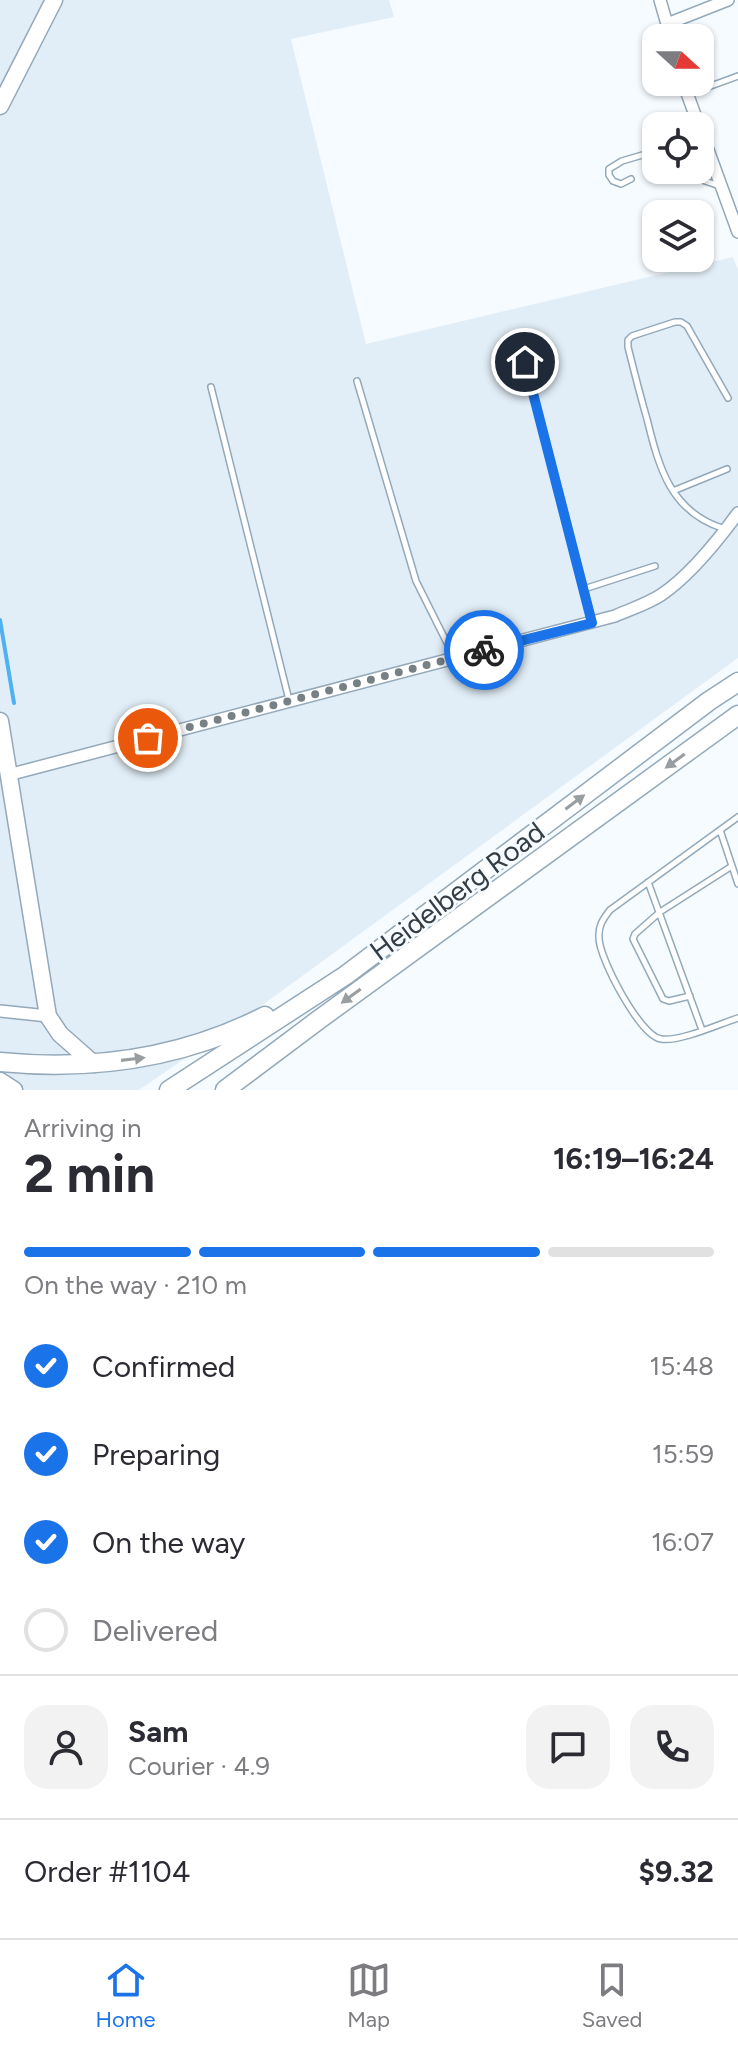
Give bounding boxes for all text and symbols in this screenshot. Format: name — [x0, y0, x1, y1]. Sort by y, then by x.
north arrow — [642, 24, 714, 96]
map controls — [642, 24, 714, 272]
button: locate — [642, 112, 714, 184]
button: layers — [642, 200, 714, 272]
pin — [491, 328, 559, 396]
icon: home — [503, 340, 547, 384]
courier — [444, 610, 524, 690]
icon: bike — [462, 628, 506, 672]
pin — [114, 704, 182, 772]
icon: bag — [126, 716, 170, 760]
one-way arrow — [665, 753, 686, 769]
one-way arrow — [565, 795, 585, 811]
street label: Heidelberg Road — [363, 814, 551, 968]
one-way arrow — [341, 988, 362, 1003]
one-way arrow — [121, 1052, 146, 1065]
text: Arriving in — [24, 1112, 142, 1144]
text: 16:19–16:24 — [553, 1140, 714, 1177]
text: 2 min — [24, 1143, 155, 1205]
text: On the way · 210 m — [24, 1269, 247, 1301]
icon: check — [24, 1344, 68, 1388]
text: Confirmed — [92, 1348, 235, 1385]
text: 15:48 — [650, 1350, 714, 1382]
icon: check — [24, 1432, 68, 1476]
text: Preparing — [92, 1436, 220, 1473]
text: 15:59 — [652, 1438, 714, 1470]
icon: check — [24, 1520, 68, 1564]
text: On the way — [92, 1524, 245, 1561]
text: 16:07 — [651, 1526, 714, 1558]
text: Delivered — [92, 1612, 218, 1649]
button: person — [24, 1705, 108, 1789]
button: chat — [526, 1705, 610, 1789]
button: phone — [630, 1705, 714, 1789]
text: Sam — [128, 1713, 188, 1750]
text: Courier · 4.9 — [128, 1750, 270, 1782]
text: Order #1104 — [24, 1853, 190, 1890]
text: $9.32 — [638, 1853, 714, 1890]
tab: Home — [96, 1958, 156, 2033]
tab: Map — [347, 1958, 391, 2033]
tab: Saved — [582, 1958, 642, 2033]

